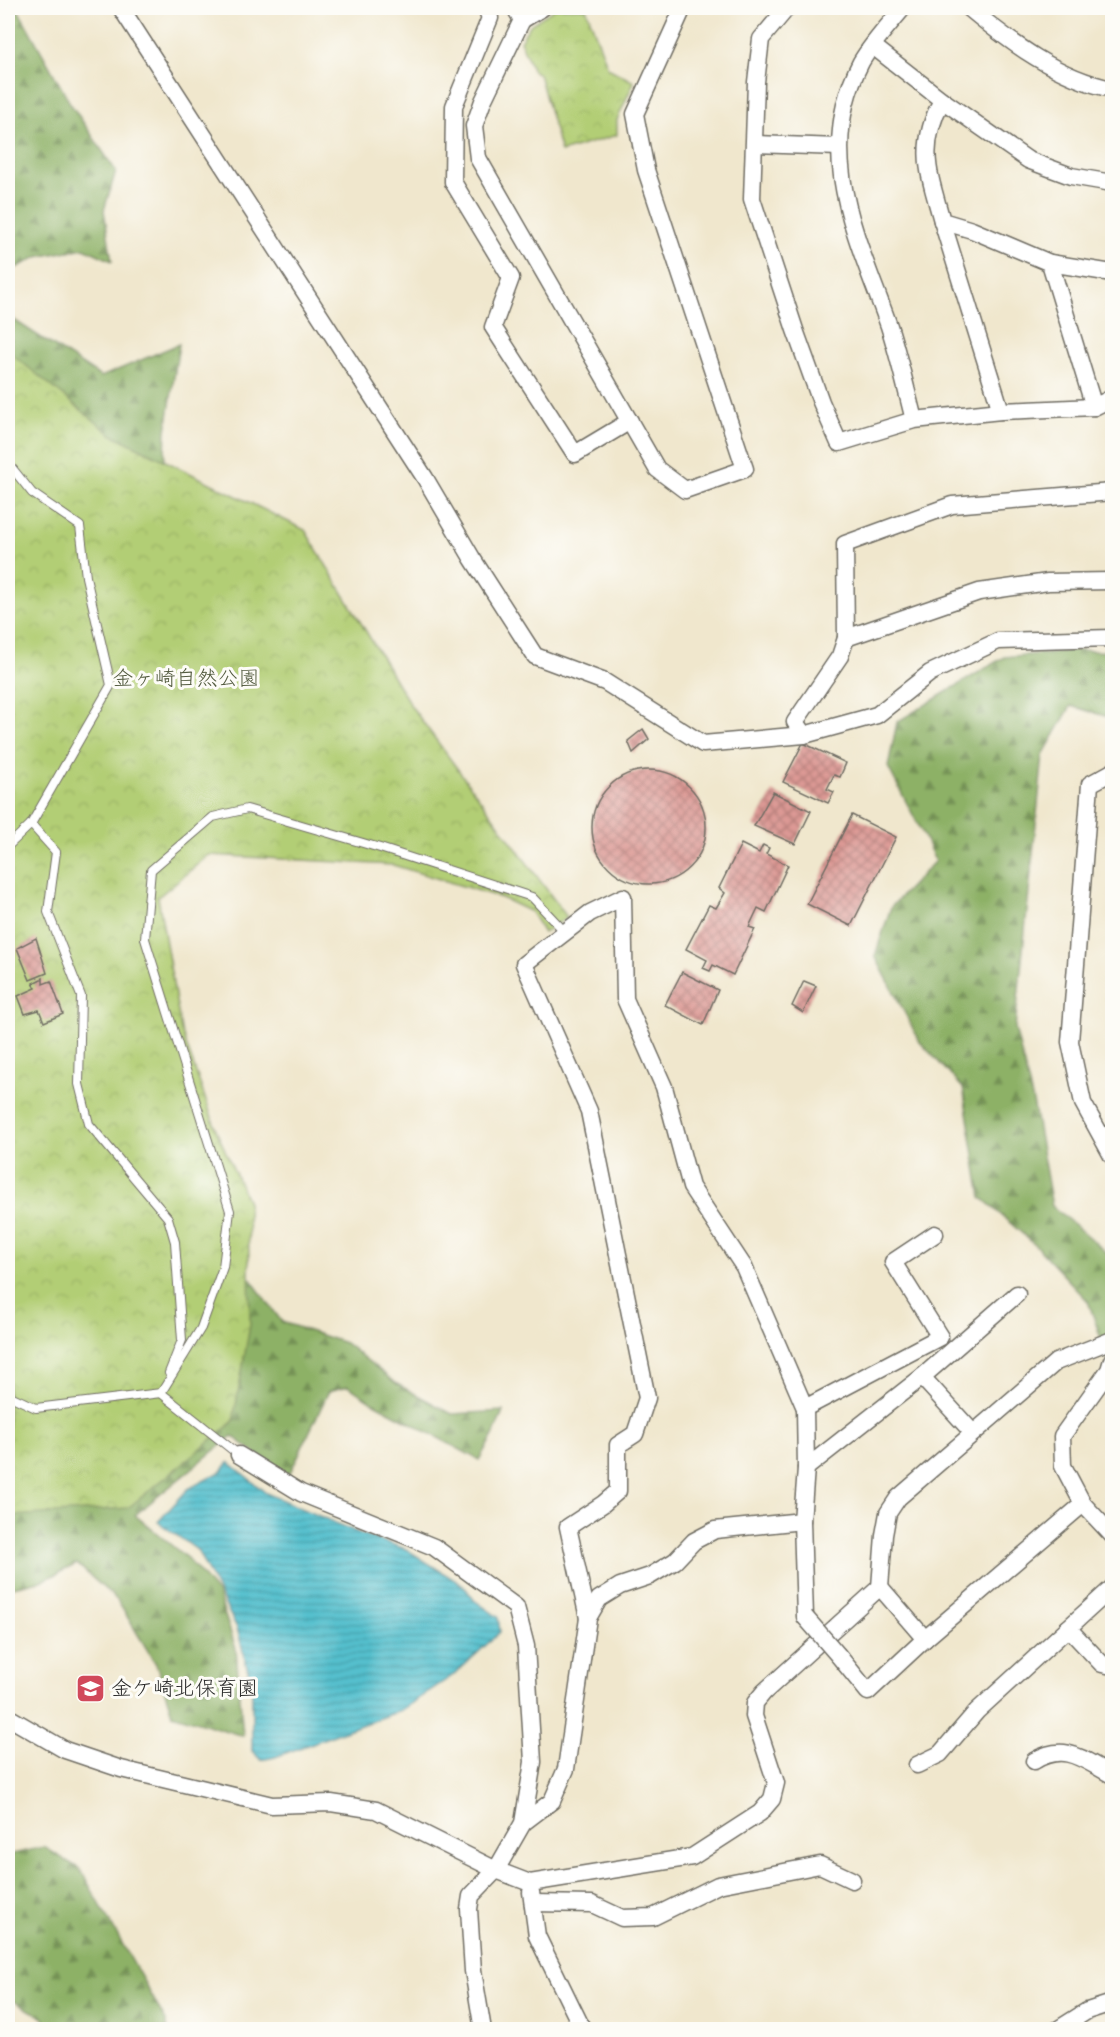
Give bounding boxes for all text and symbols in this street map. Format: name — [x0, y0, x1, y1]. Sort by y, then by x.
park label: 金ヶ崎自然公園 — [113, 665, 260, 695]
school or university icon: 金ケ崎北保育園 — [74, 1672, 106, 1704]
place label: 金ケ崎北保育園 — [111, 1675, 258, 1705]

